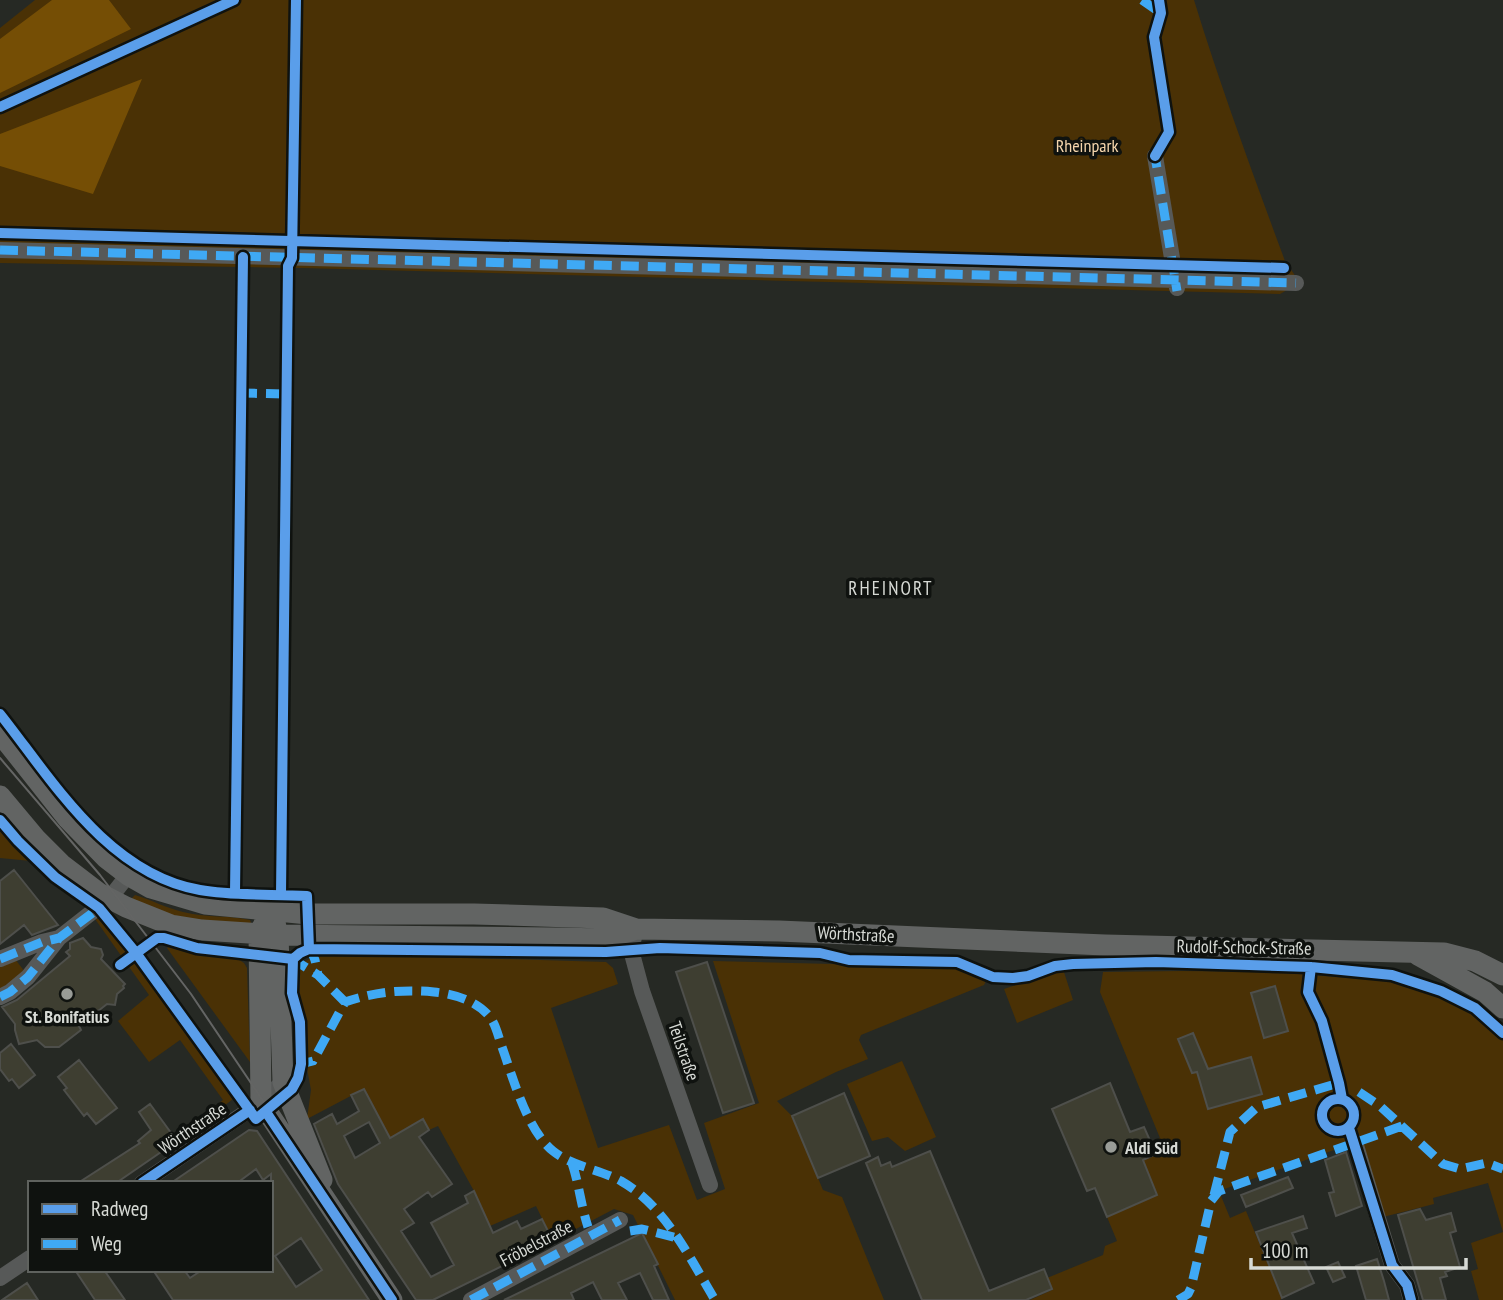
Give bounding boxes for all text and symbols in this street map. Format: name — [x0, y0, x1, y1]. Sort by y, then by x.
park label: Rheinpark — [1056, 134, 1118, 157]
district label: RHEINORT — [848, 576, 934, 600]
street label: Wörthstraße — [817, 921, 895, 947]
street label: Rudolf-Schock-Straße — [1176, 934, 1312, 960]
marker: St. Bonifatius — [59, 986, 75, 1002]
place label: St. Bonifatius — [25, 1005, 109, 1028]
street label: Teilstraße — [663, 1018, 705, 1084]
street label: Wörthstraße — [154, 1097, 230, 1159]
place label: Aldi Süd — [1124, 1136, 1178, 1159]
marker: Aldi Süd — [1103, 1139, 1119, 1155]
legend — [28, 1181, 273, 1272]
text: Radweg — [91, 1195, 148, 1222]
street label: Fröbelstraße — [496, 1214, 576, 1272]
scale bar — [1251, 1226, 1466, 1270]
text: Weg — [91, 1230, 122, 1257]
text: 100 m — [1262, 1237, 1308, 1264]

